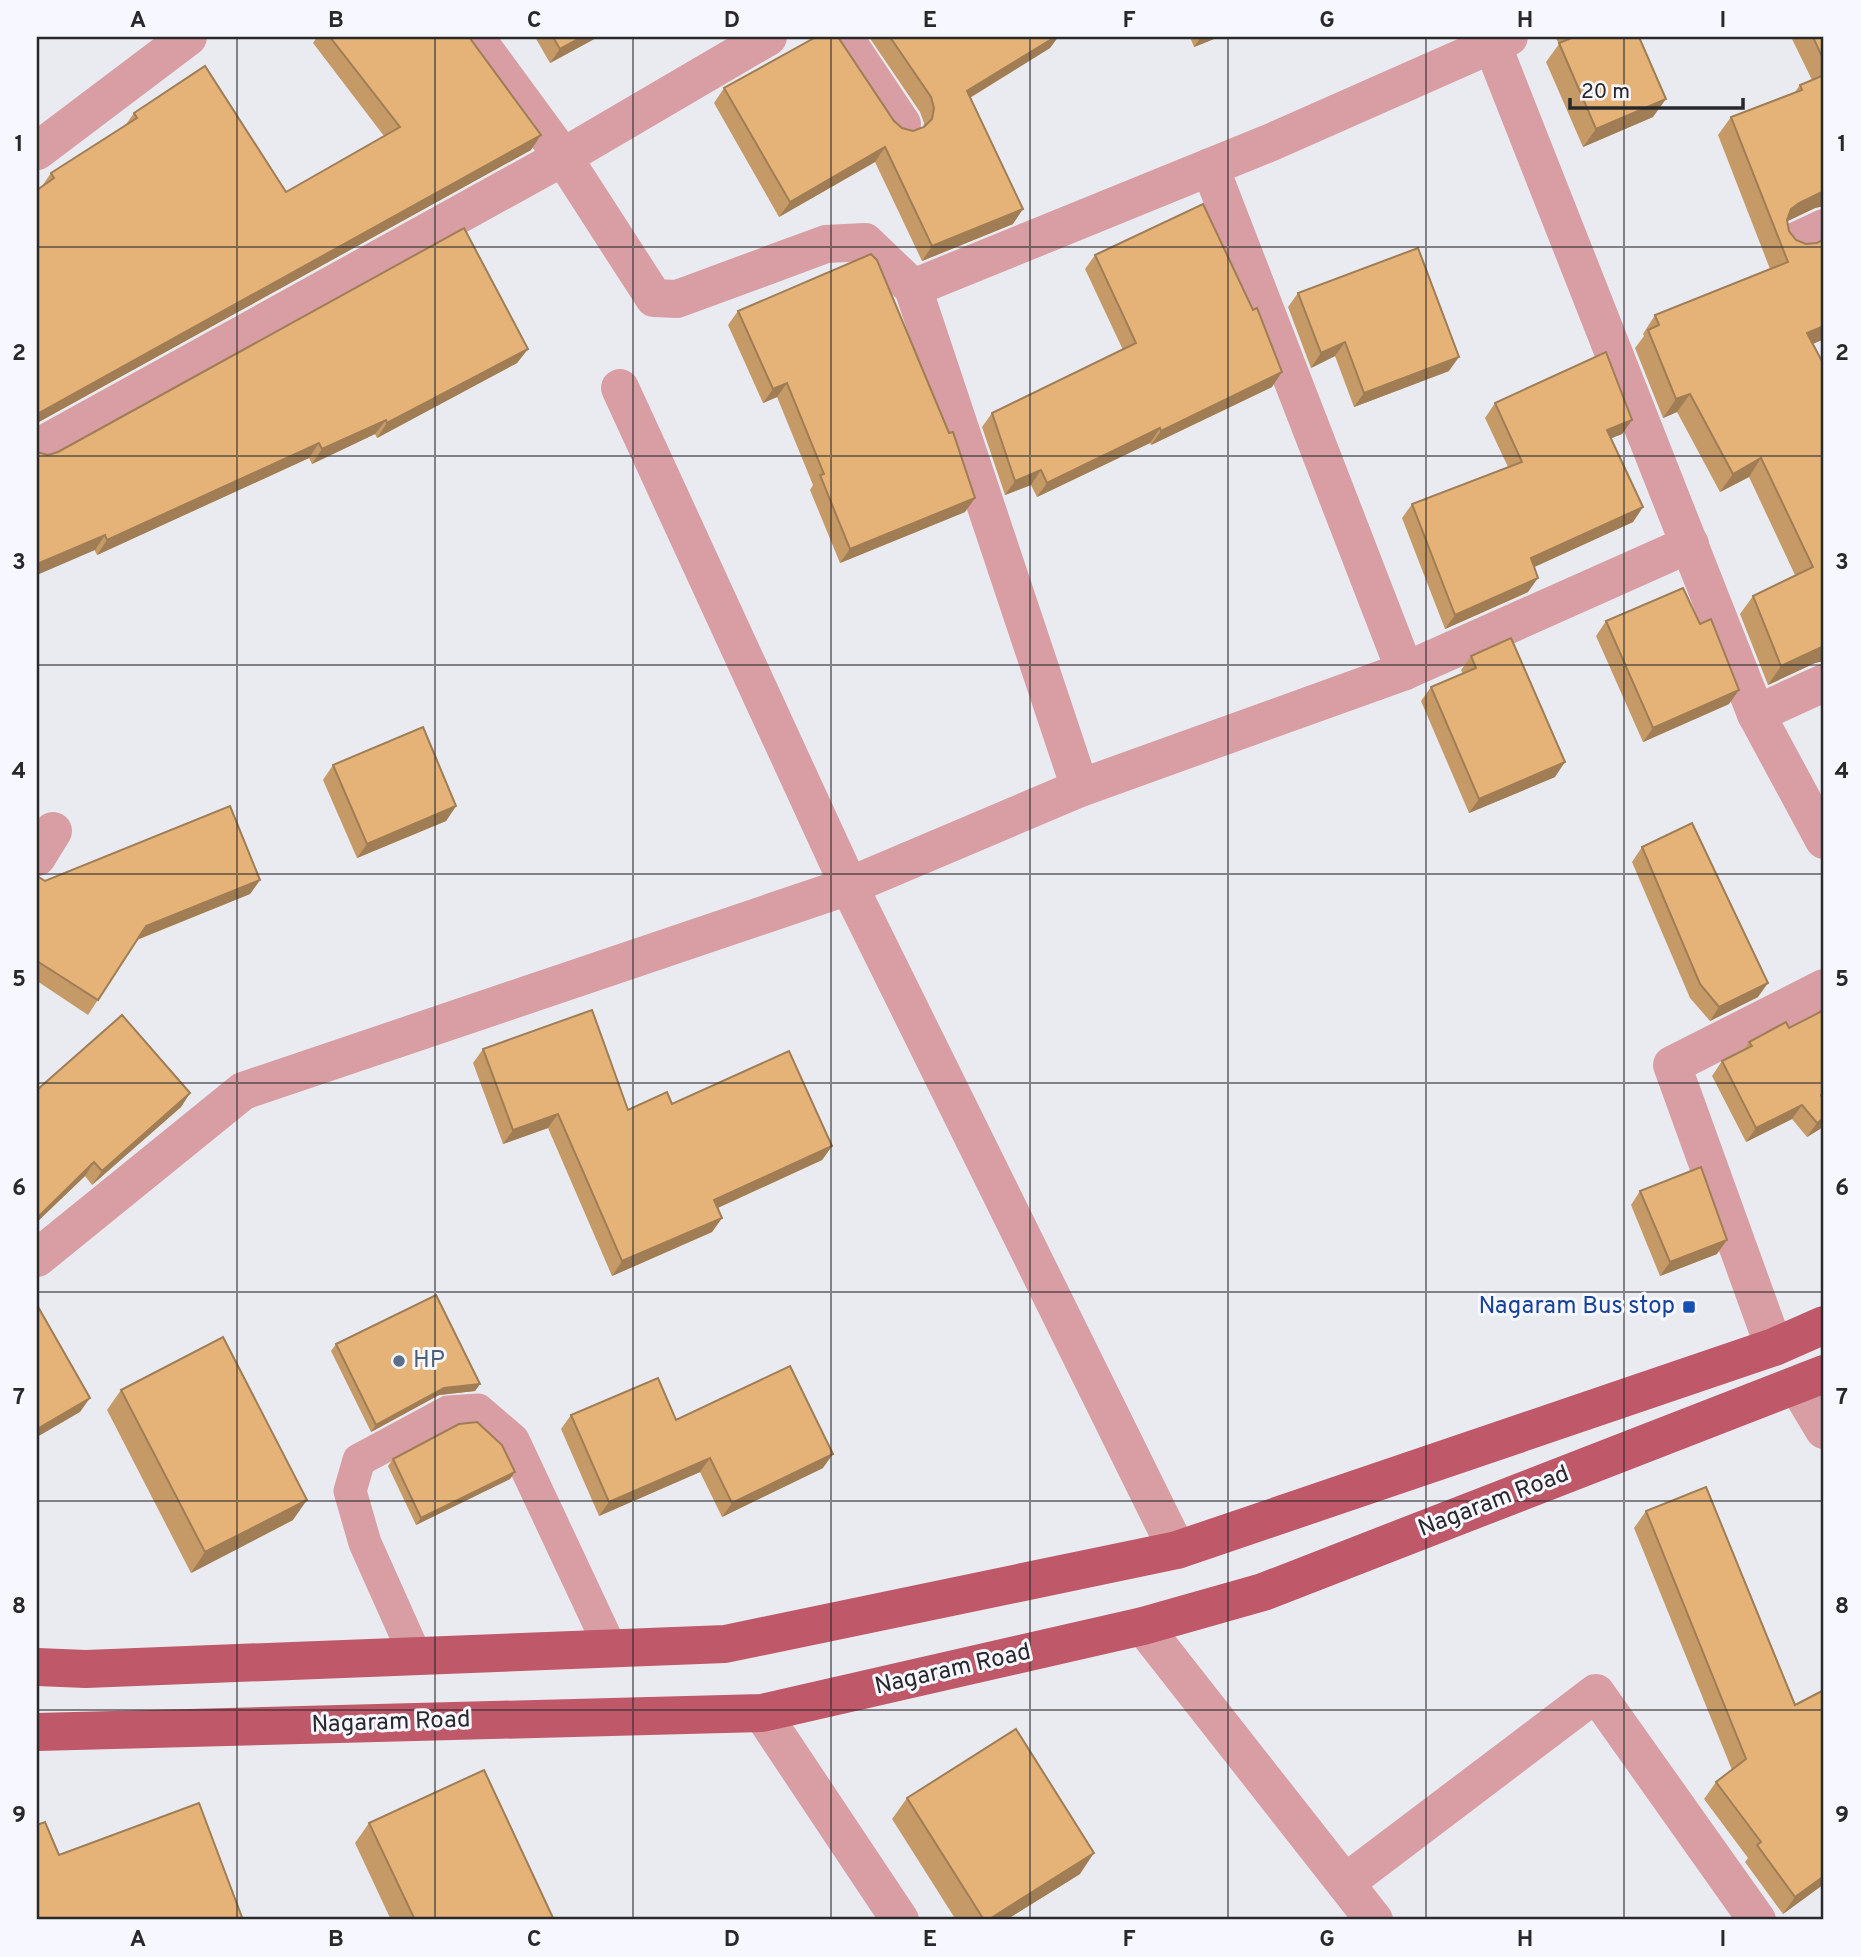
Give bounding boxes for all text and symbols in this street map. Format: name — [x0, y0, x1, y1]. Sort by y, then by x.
text: A — [130, 7, 146, 36]
text: B — [328, 7, 344, 36]
text: C — [527, 7, 541, 36]
text: D — [724, 7, 740, 36]
text: E — [923, 7, 937, 36]
text: F — [1122, 7, 1136, 36]
text: G — [1319, 7, 1335, 36]
text: H — [1517, 7, 1533, 36]
text: I — [1720, 7, 1726, 36]
scale bar — [1570, 66, 1744, 110]
text: 20 m — [1581, 79, 1630, 106]
text: 1 — [14, 131, 24, 160]
text: 1 — [1837, 131, 1847, 160]
text: 2 — [12, 340, 26, 369]
text: 2 — [1835, 340, 1849, 369]
text: 3 — [12, 549, 26, 578]
text: 3 — [1835, 549, 1849, 578]
text: 4 — [12, 758, 26, 787]
text: 4 — [1835, 758, 1849, 787]
text: 5 — [12, 966, 26, 995]
text: 5 — [1835, 966, 1849, 995]
text: 6 — [12, 1175, 26, 1204]
text: 6 — [1835, 1175, 1849, 1204]
place label: Nagaram Bus stop — [1479, 1292, 1675, 1322]
marker: Nagaram Bus stop — [1681, 1299, 1697, 1315]
place label: HP — [413, 1346, 445, 1376]
marker: HP — [391, 1353, 407, 1369]
text: 7 — [13, 1384, 25, 1413]
text: 7 — [1836, 1384, 1848, 1413]
street label: Nagaram Road — [1414, 1459, 1574, 1545]
text: 8 — [12, 1593, 26, 1622]
text: 8 — [1835, 1593, 1849, 1622]
street label: Nagaram Road — [872, 1637, 1034, 1703]
street label: Nagaram Road — [311, 1705, 471, 1741]
text: 9 — [12, 1802, 26, 1831]
text: 9 — [1835, 1802, 1849, 1831]
text: A — [130, 1926, 146, 1955]
text: B — [328, 1926, 344, 1955]
text: C — [527, 1926, 541, 1955]
text: D — [724, 1926, 740, 1955]
text: E — [923, 1926, 937, 1955]
text: F — [1122, 1926, 1136, 1955]
text: G — [1319, 1926, 1335, 1955]
text: H — [1517, 1926, 1533, 1955]
text: I — [1720, 1926, 1726, 1955]

